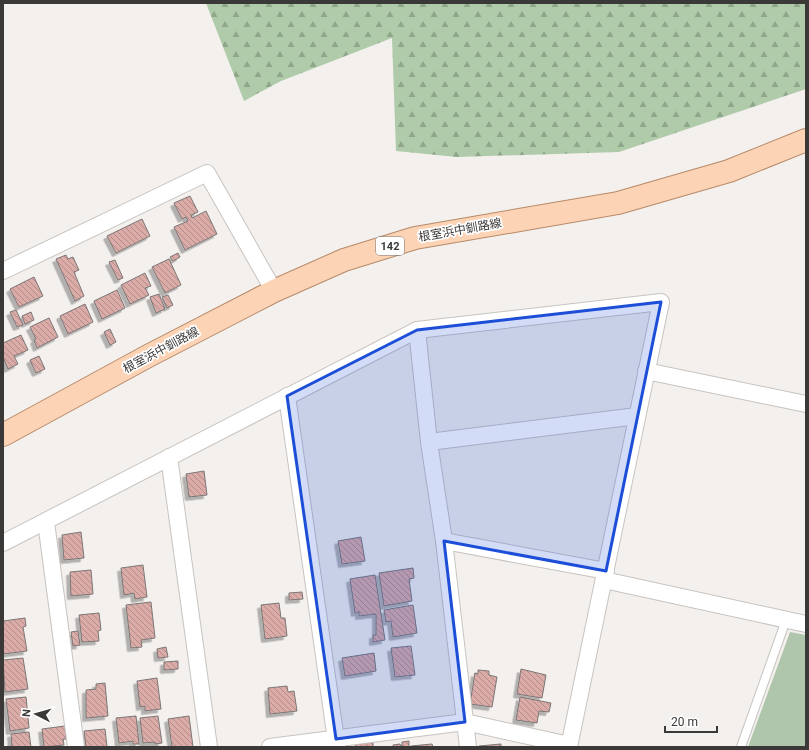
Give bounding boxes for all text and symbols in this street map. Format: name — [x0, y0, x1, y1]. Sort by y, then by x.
street label: 根室浜中釧路線 — [417, 216, 503, 244]
road number: 142 — [376, 237, 404, 255]
street label: 根室浜中釧路線 — [121, 324, 201, 376]
north arrow — [16, 694, 56, 734]
text: N — [20, 708, 33, 718]
scale bar — [665, 708, 717, 734]
text: 20 m — [671, 715, 698, 729]

